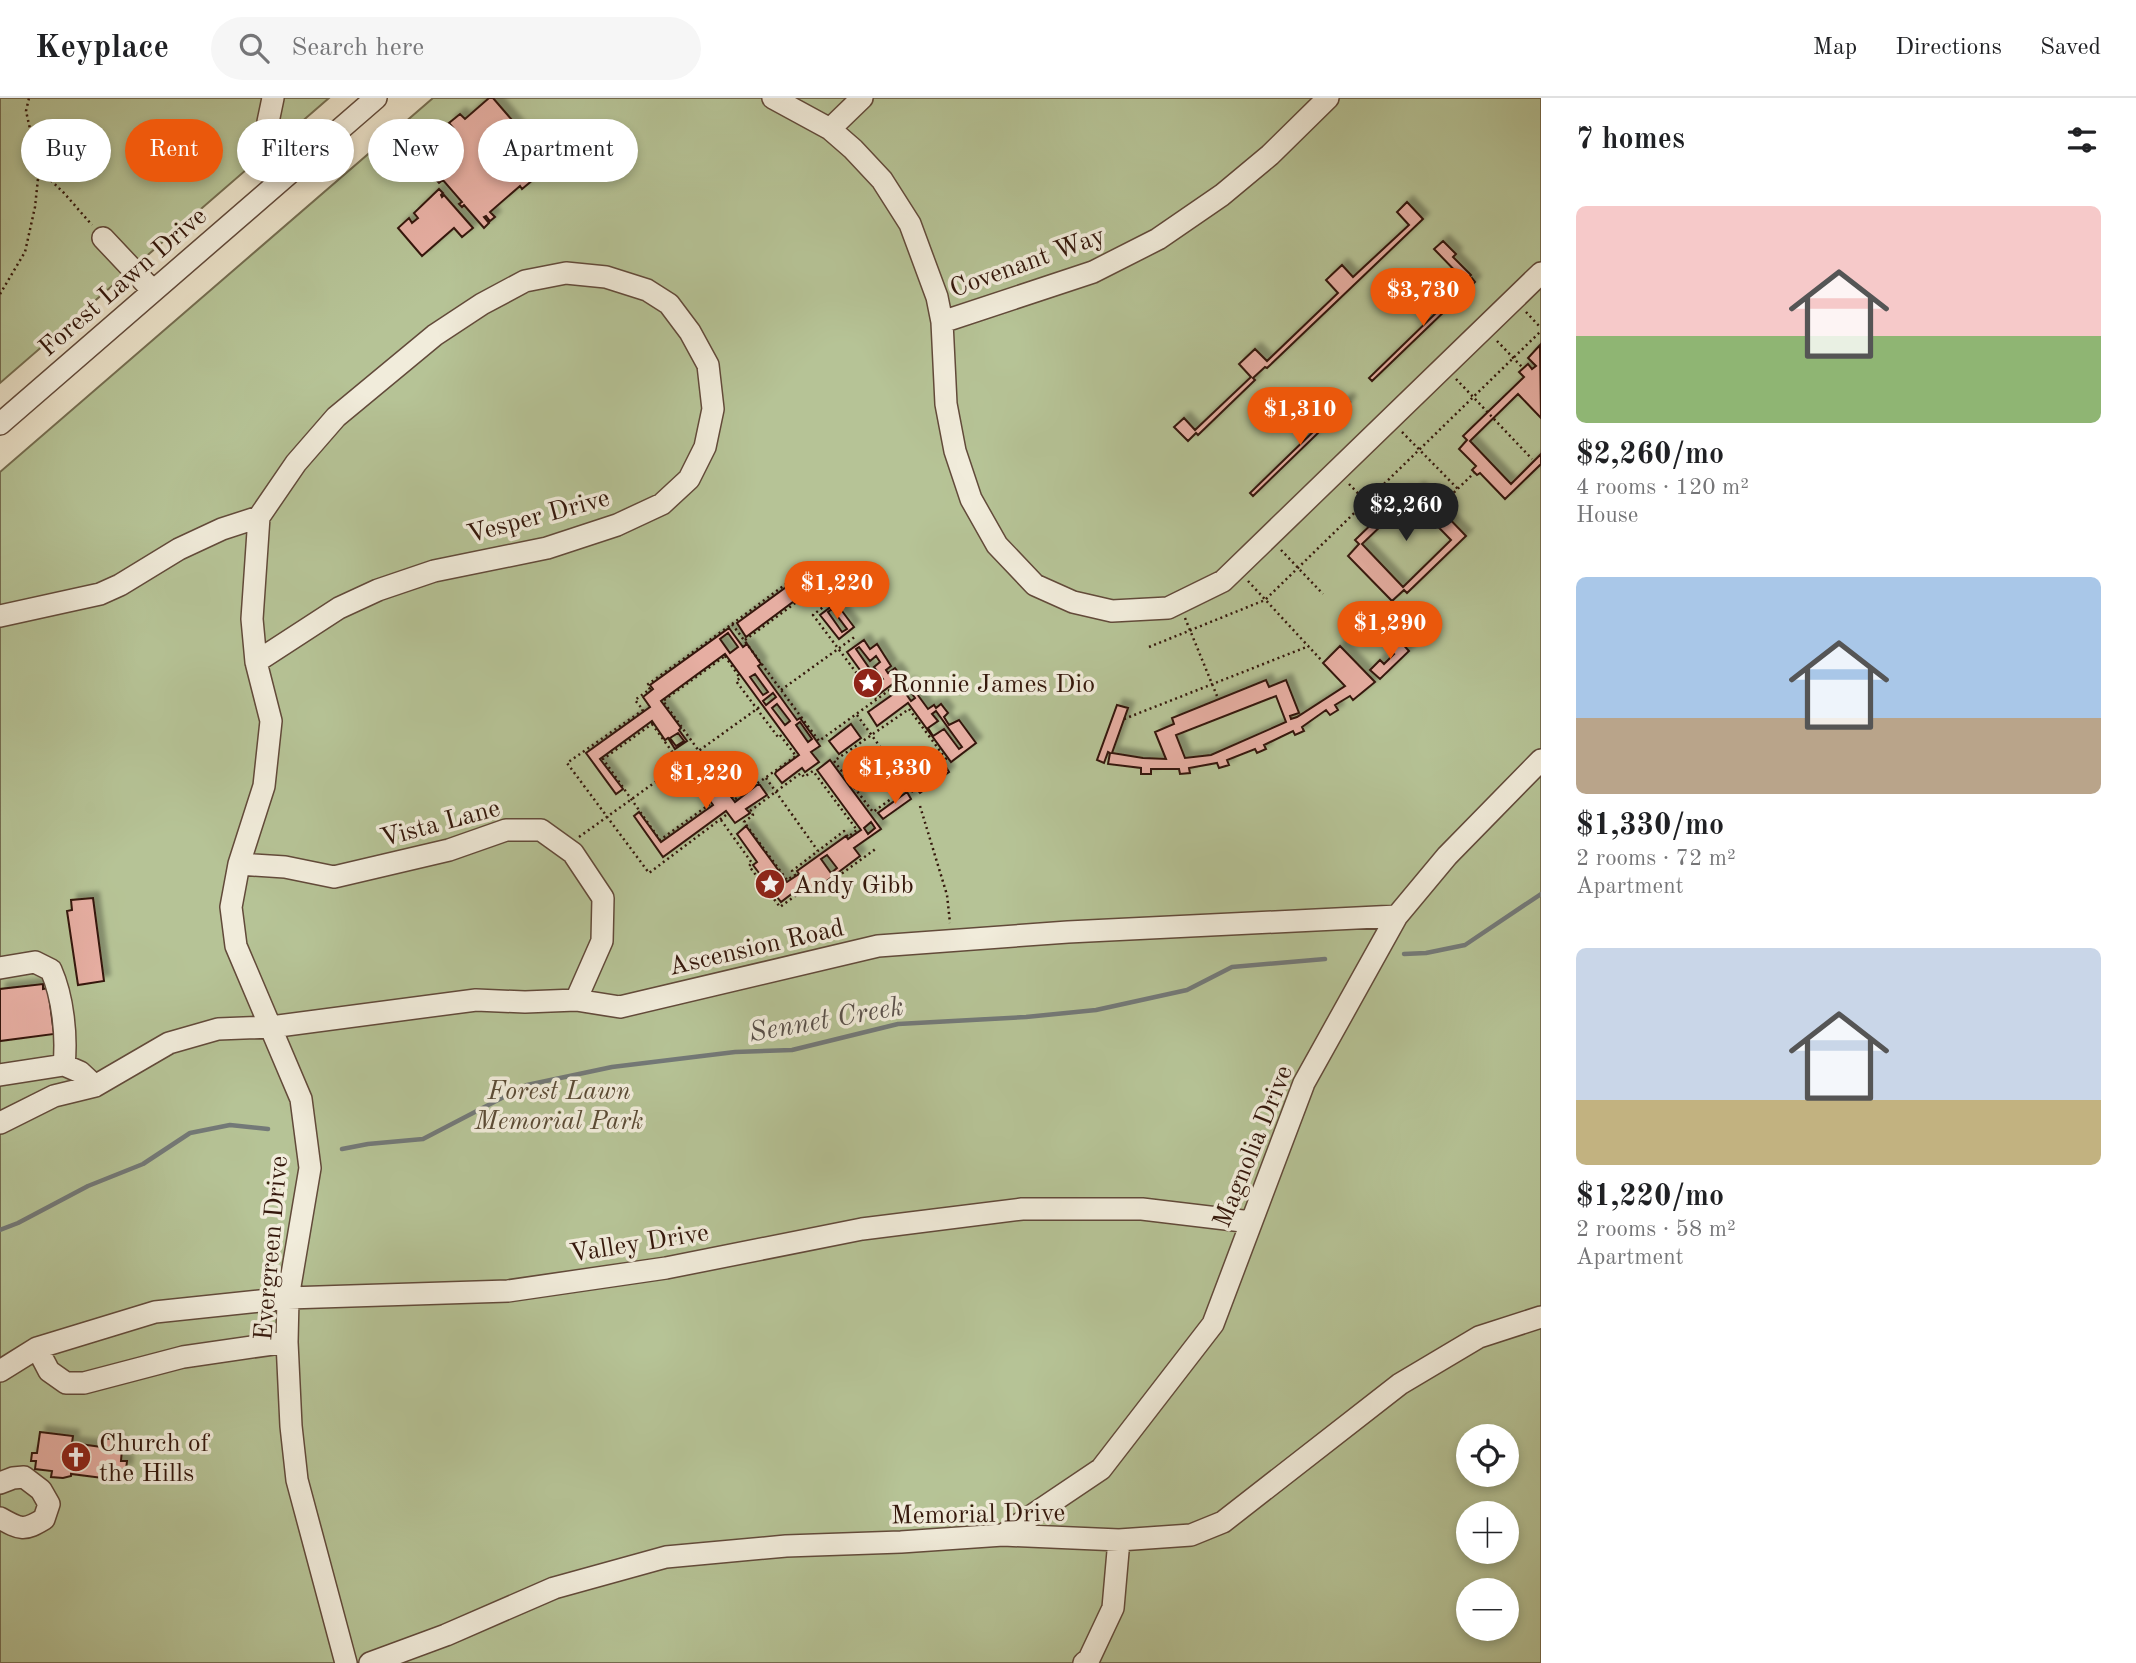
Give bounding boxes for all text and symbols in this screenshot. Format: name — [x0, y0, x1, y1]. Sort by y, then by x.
search box — [211, 17, 701, 80]
icon: search — [235, 29, 273, 67]
text: Keyplace — [35, 32, 169, 65]
text: Search here — [291, 35, 424, 61]
text: Map — [1813, 36, 1857, 60]
text: Directions — [1895, 36, 2002, 60]
text: Saved — [2040, 36, 2101, 60]
chip: Buy — [21, 119, 111, 182]
chip: Rent — [125, 119, 223, 182]
chip: Filters — [237, 119, 354, 182]
chip: New — [368, 119, 464, 182]
chip: Apartment — [478, 119, 638, 182]
icon: filters — [2063, 121, 2101, 159]
text: 7 homes — [1576, 125, 1685, 155]
street label: Forest Lawn Drive — [35, 203, 212, 362]
street label: Covenant Way — [947, 223, 1109, 303]
icon: home — [1776, 251, 1902, 377]
pin: $3,730 — [1366, 268, 1480, 328]
text: $3,730 — [1386, 279, 1460, 302]
pin: $1,310 — [1243, 388, 1357, 447]
text: $1,310 — [1263, 398, 1337, 421]
text: $2,260/mo — [1576, 440, 1724, 470]
text: 4 rooms · 120 m² — [1576, 476, 1749, 499]
pin: $2,260 — [1349, 484, 1463, 543]
street label: Vesper Drive — [464, 485, 613, 548]
text: $2,260 — [1369, 494, 1443, 517]
text: House — [1576, 504, 1638, 527]
pin: $1,220 — [780, 561, 894, 621]
text: $1,220 — [800, 572, 874, 595]
pin: $1,290 — [1333, 602, 1447, 661]
text: $1,290 — [1353, 612, 1427, 635]
icon: home — [1776, 622, 1902, 748]
place icon: Ronnie James Dio — [851, 666, 885, 700]
place label: Ronnie James Dio — [891, 672, 1095, 698]
pin: $1,330 — [838, 746, 952, 806]
pin: $1,220 — [649, 752, 763, 811]
text: $1,330 — [858, 757, 932, 780]
text: $1,220 — [669, 762, 743, 785]
street label: Vista Lane — [378, 795, 503, 852]
text: $1,330/mo — [1576, 811, 1724, 841]
text: 2 rooms · 72 m² — [1576, 847, 1736, 870]
place icon: Andy Gibb — [753, 867, 787, 901]
place label: Andy Gibb — [793, 873, 914, 899]
text: Apartment — [1576, 875, 1684, 898]
street label: Ascension Road — [666, 915, 847, 981]
icon: home — [1776, 993, 1902, 1119]
water label: Sennet Creek — [747, 994, 906, 1048]
street label: Magnolia Drive — [1210, 1062, 1298, 1231]
park label: Forest Lawn Memorial Park — [473, 1079, 644, 1135]
street label: Evergreen Drive — [251, 1155, 293, 1342]
text: $1,220/mo — [1576, 1182, 1724, 1212]
text: 2 rooms · 58 m² — [1576, 1218, 1736, 1241]
street label: Valley Drive — [568, 1220, 711, 1268]
text: Apartment — [1576, 1246, 1684, 1269]
map controls — [1456, 1424, 1519, 1641]
button: locate — [1456, 1424, 1519, 1487]
place label: Church of the Hills — [99, 1431, 211, 1487]
church icon: Church of the Hills — [59, 1440, 93, 1474]
street label: Memorial Drive — [891, 1500, 1066, 1530]
button: + — [1456, 1501, 1519, 1564]
button: − — [1456, 1578, 1519, 1641]

